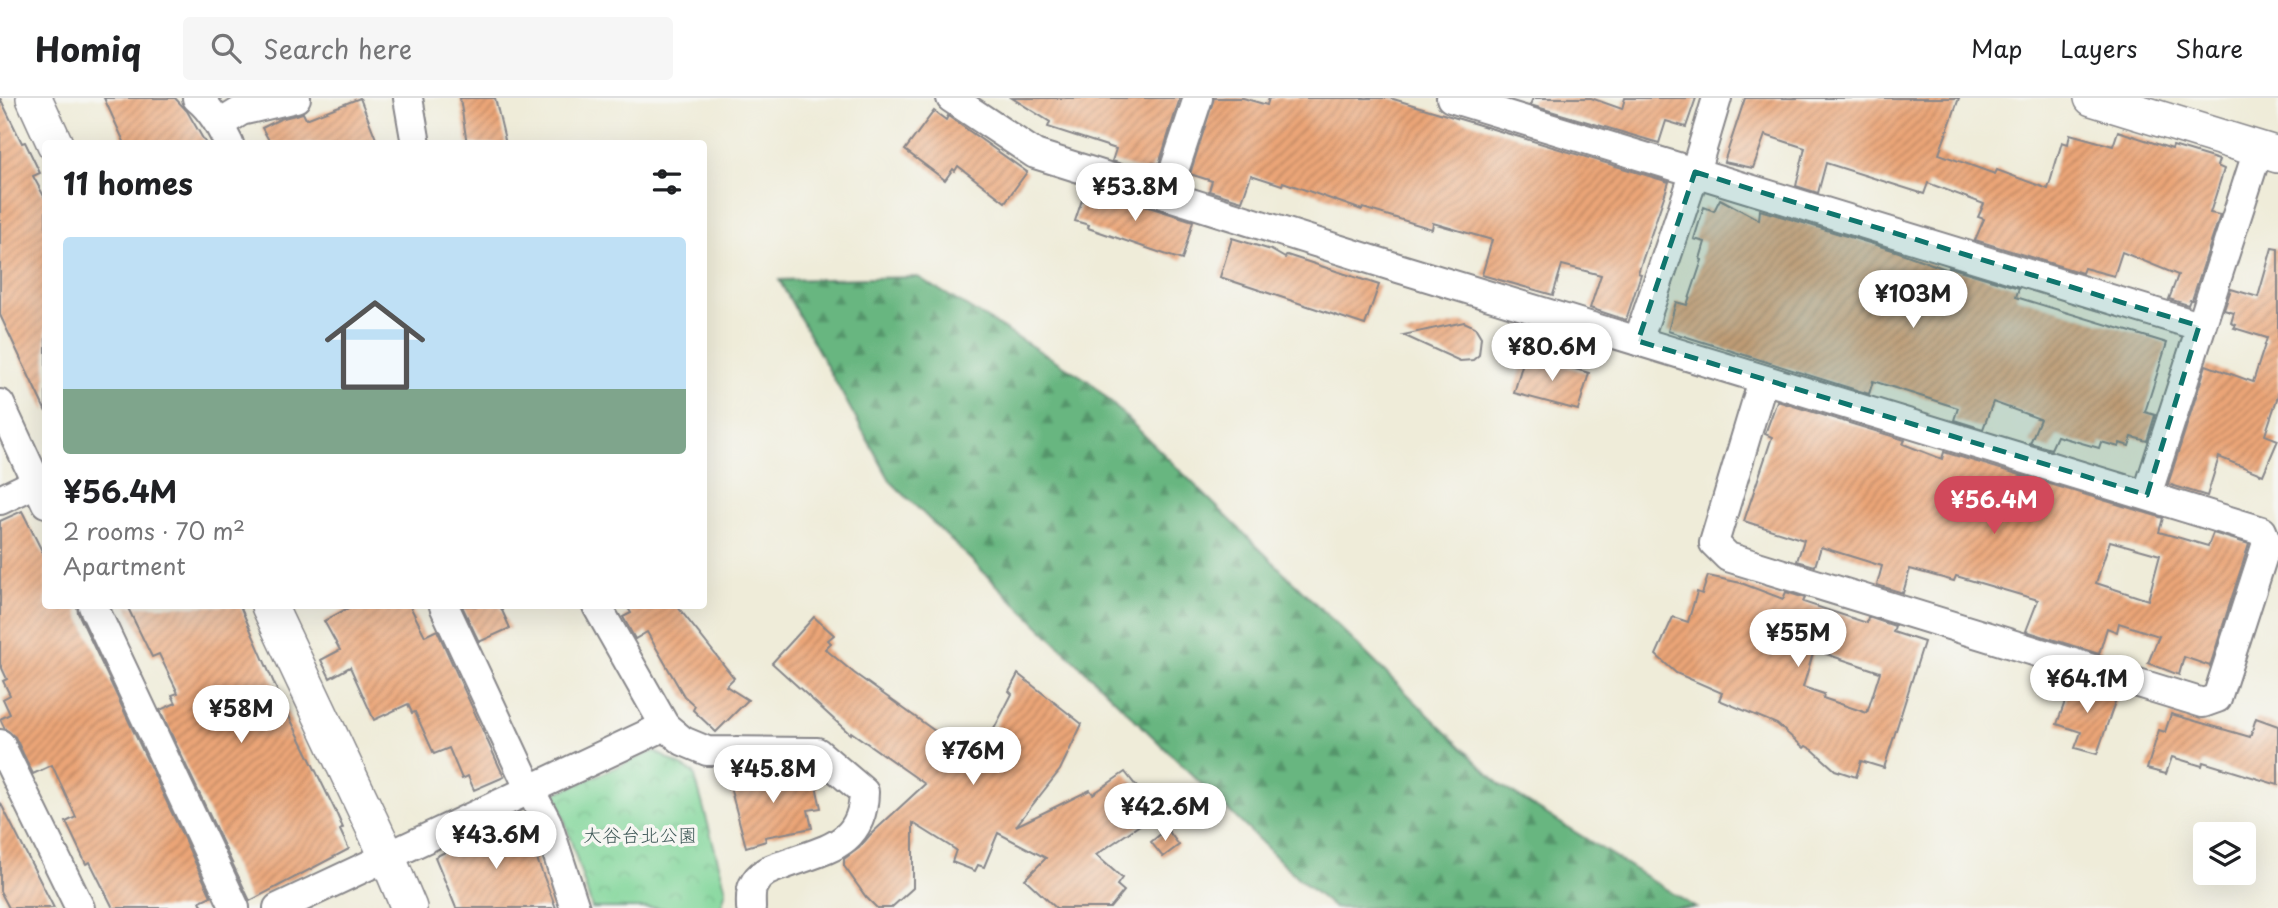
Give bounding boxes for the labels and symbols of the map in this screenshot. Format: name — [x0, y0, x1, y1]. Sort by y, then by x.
pin: ¥53.8M — [1078, 164, 1192, 223]
pin: ¥103M — [1864, 271, 1962, 330]
pin: ¥80.6M — [1495, 324, 1609, 383]
pin: ¥56.4M — [1937, 476, 2051, 536]
pin: ¥55M — [1757, 610, 1839, 669]
pin: ¥64.1M — [2030, 656, 2144, 715]
pin: ¥58M — [200, 686, 282, 745]
pin: ¥76M — [932, 728, 1014, 787]
pin: ¥45.8M — [716, 746, 830, 805]
pin: ¥42.6M — [1108, 784, 1222, 843]
pin: ¥43.6M — [439, 812, 553, 871]
park label: 大谷台北公園 — [583, 820, 697, 848]

